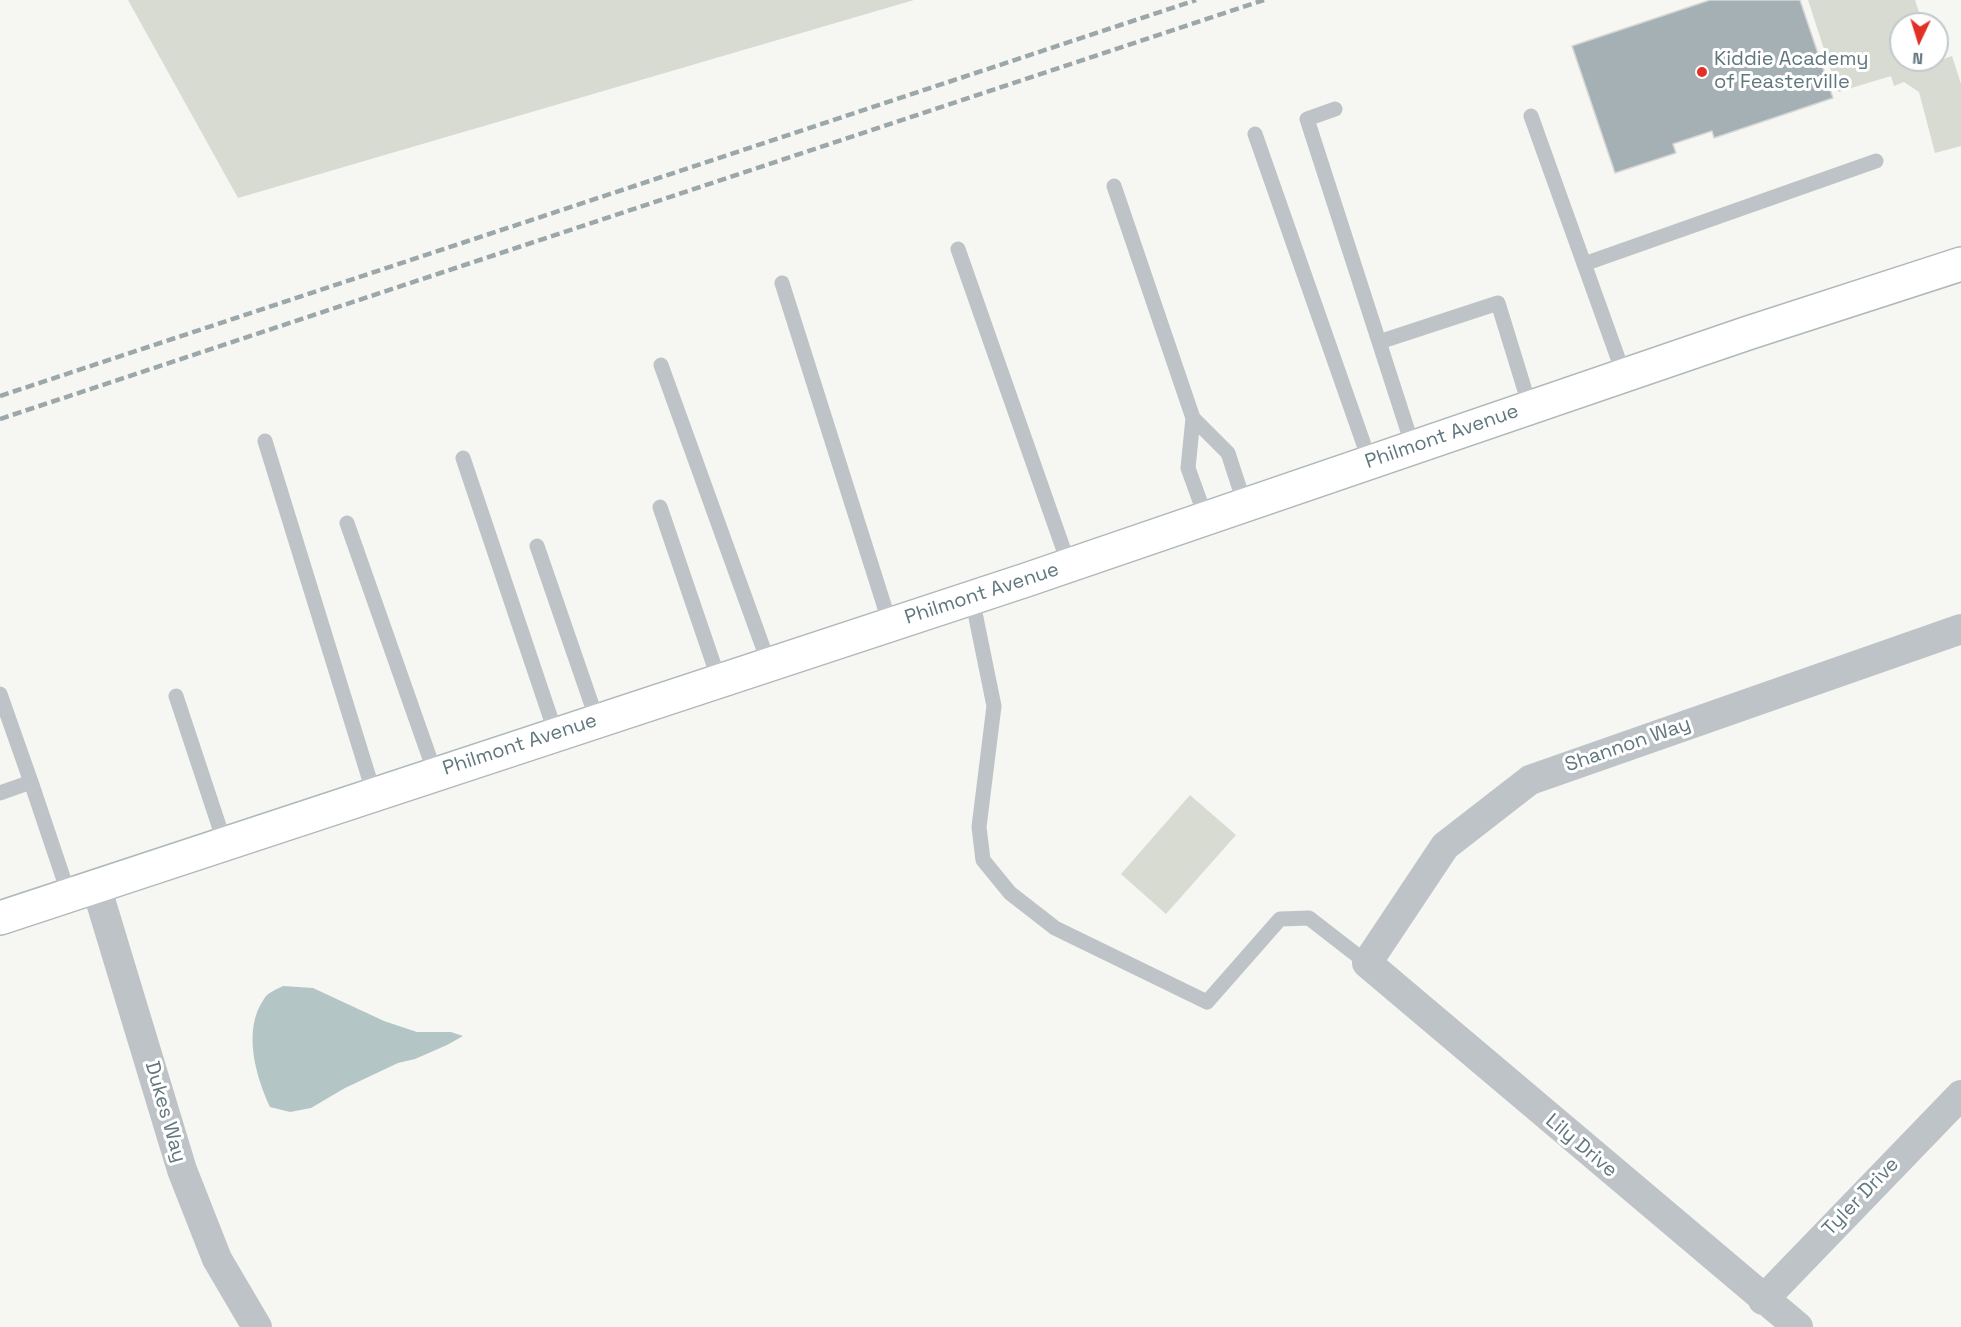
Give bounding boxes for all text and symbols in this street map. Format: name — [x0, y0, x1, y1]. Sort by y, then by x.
north arrow — [1889, 12, 1949, 72]
place label: Kiddie Academy of Feasterville — [1714, 48, 1869, 95]
text: N — [1912, 48, 1924, 69]
marker: Kiddie Academy of Feasterville — [1695, 65, 1709, 79]
street label: Philmont Avenue — [1362, 400, 1522, 474]
street label: Philmont Avenue — [902, 558, 1062, 630]
street label: Philmont Avenue — [440, 709, 600, 781]
street label: Shannon Way — [1562, 712, 1694, 778]
street label: Dukes Way — [139, 1059, 191, 1165]
street label: Lily Drive — [1540, 1109, 1622, 1183]
street label: Tyler Drive — [1818, 1153, 1904, 1241]

